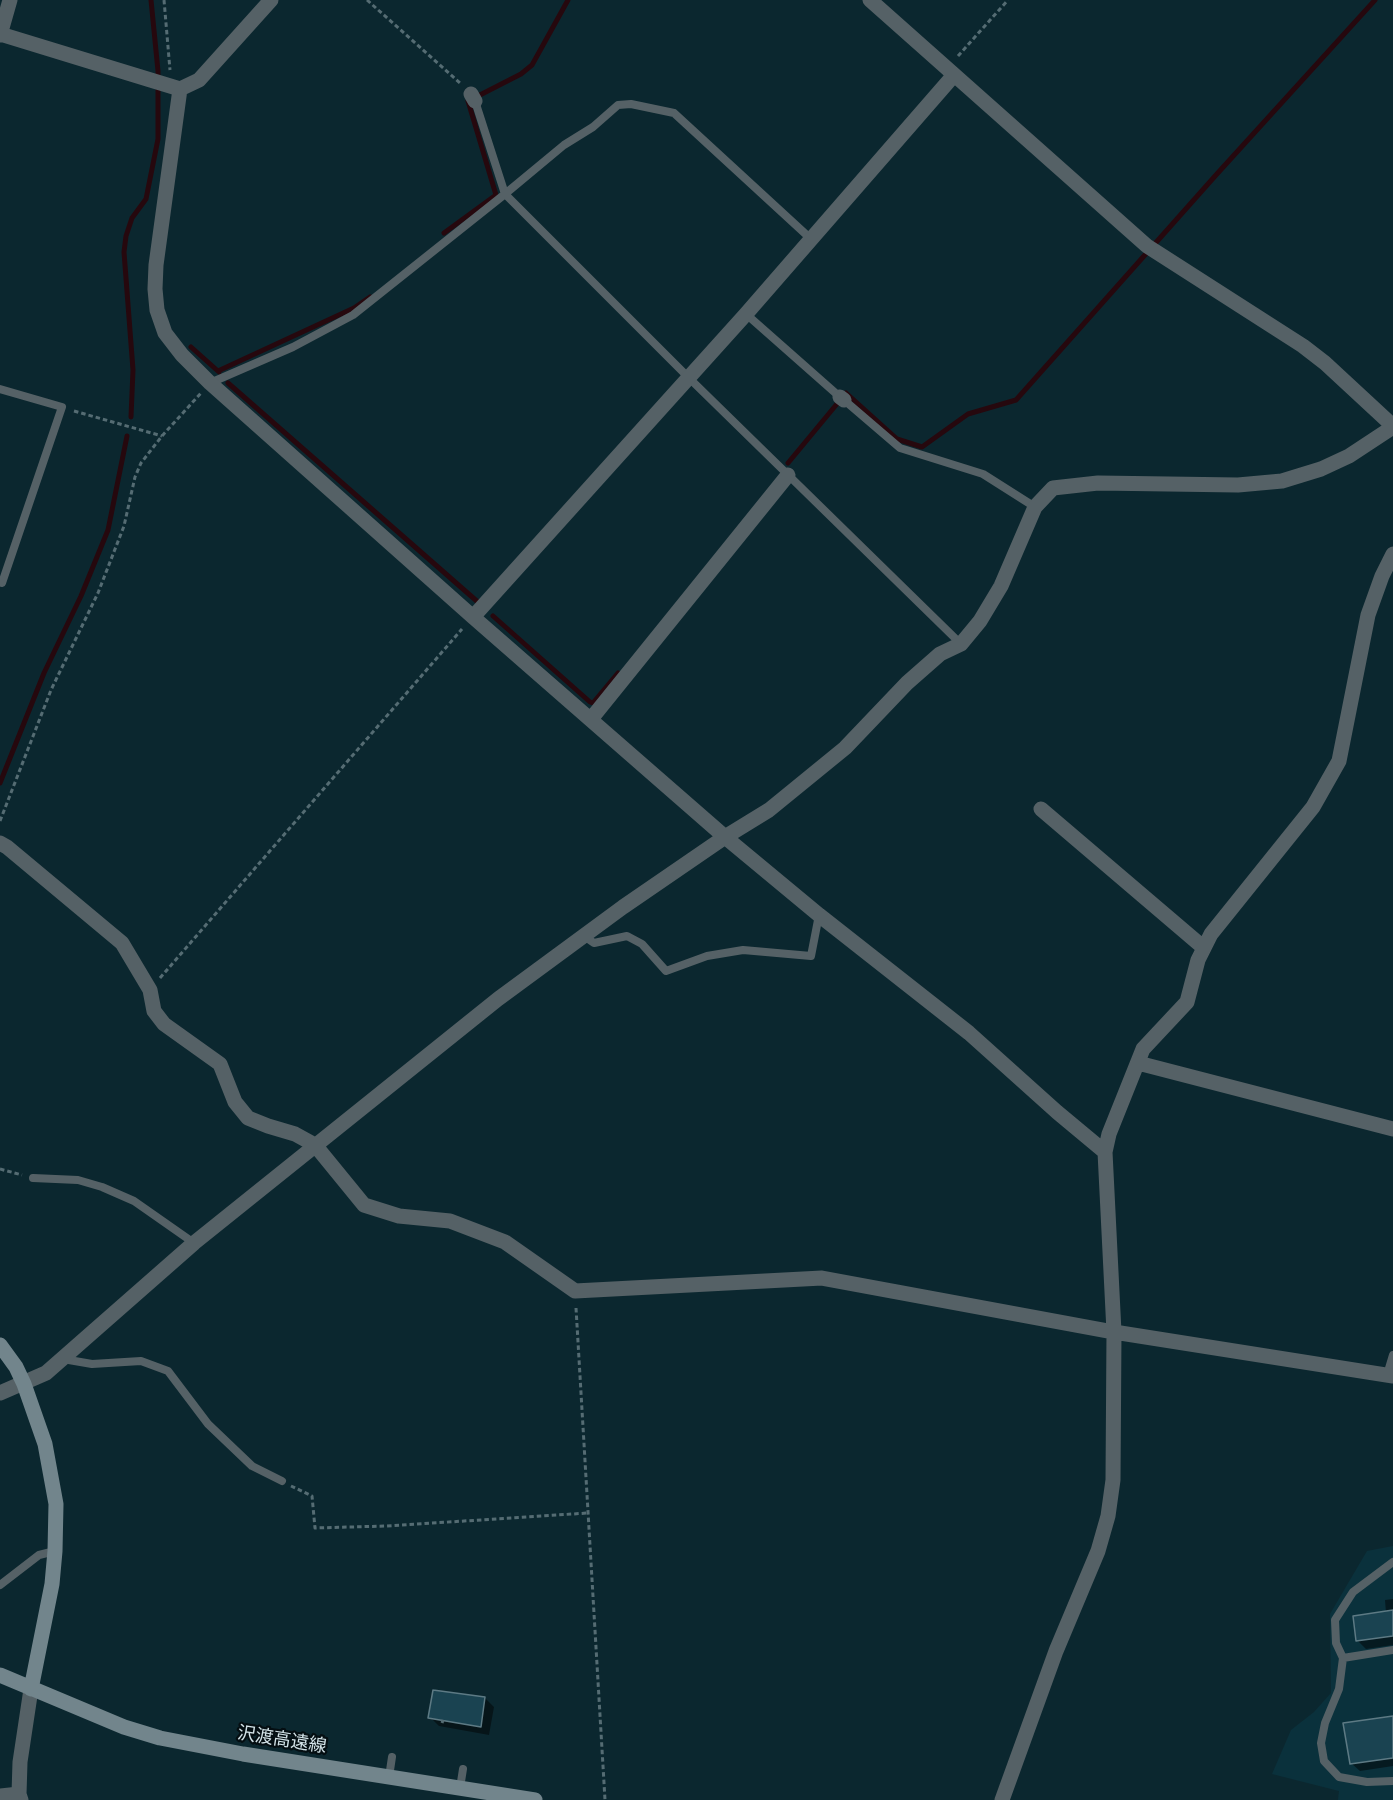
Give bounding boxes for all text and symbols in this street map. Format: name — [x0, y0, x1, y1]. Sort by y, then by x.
street label: 沢渡高遠線 — [236, 1722, 328, 1758]

